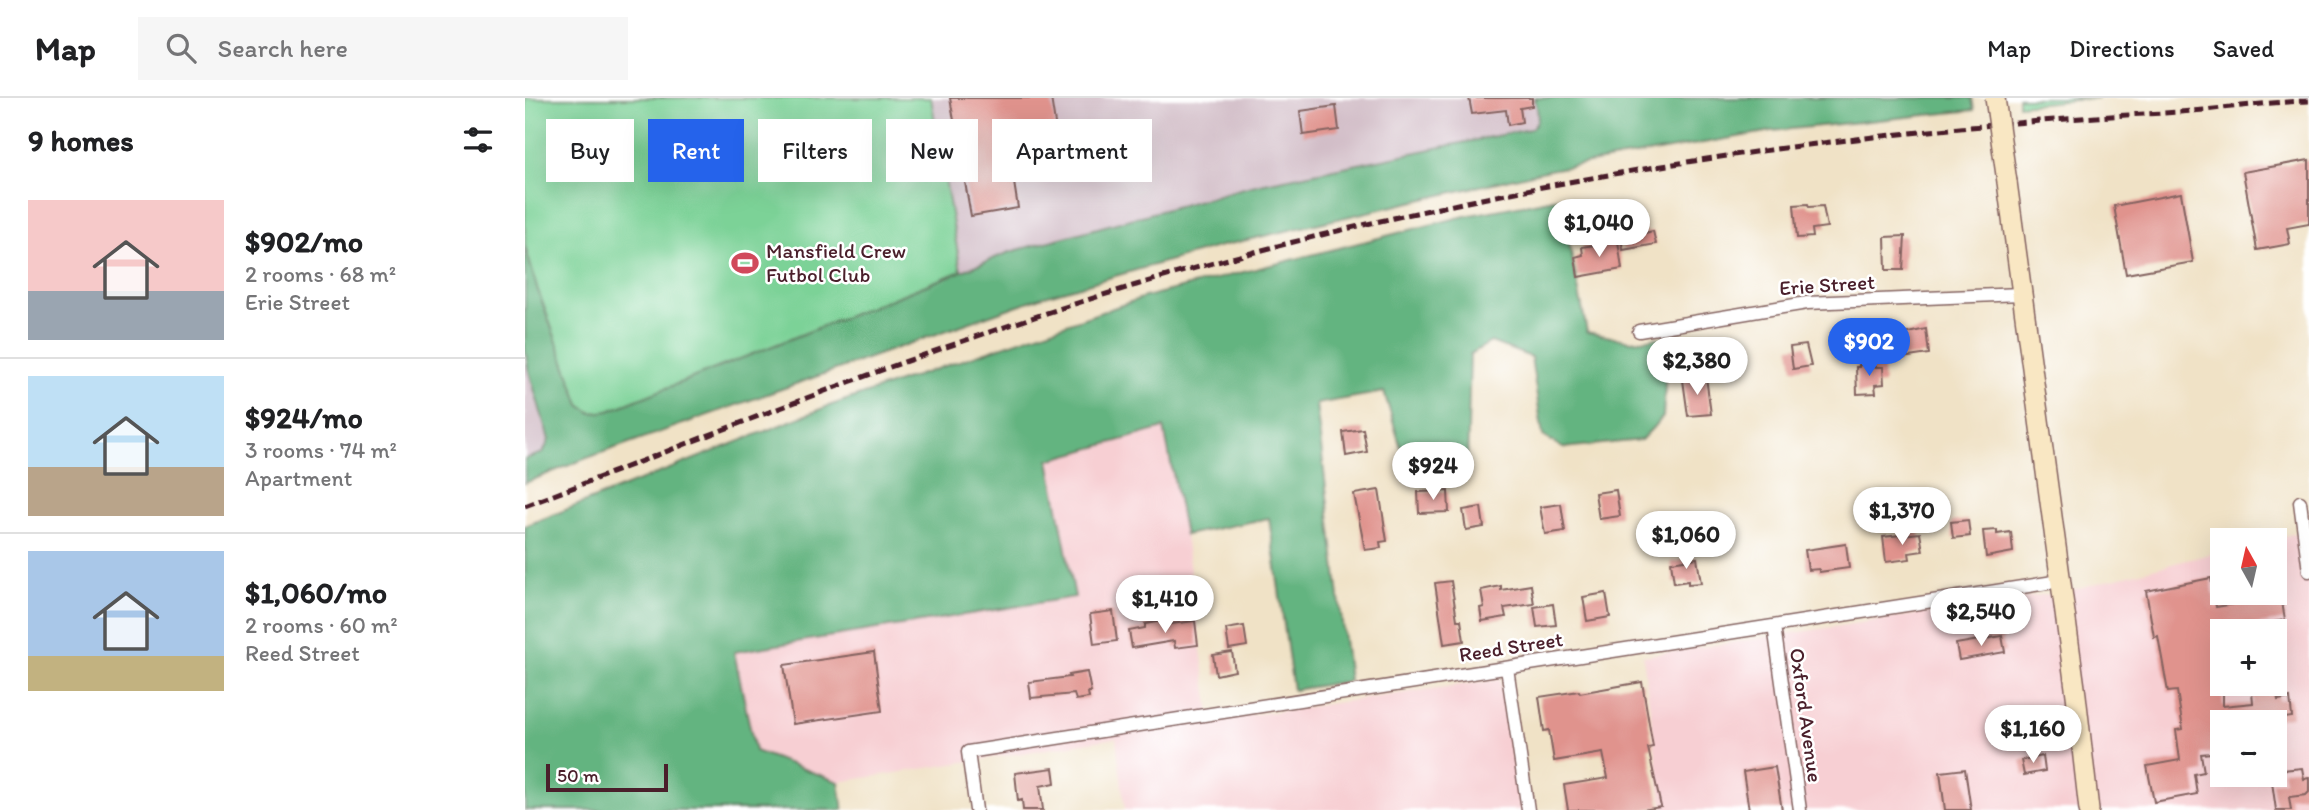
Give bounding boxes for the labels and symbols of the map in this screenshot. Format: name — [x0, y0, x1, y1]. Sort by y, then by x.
pin: $1,040 — [1542, 200, 1656, 259]
place label: Mansfield Crew Futbol Club — [766, 238, 906, 287]
sports icon: Mansfield Crew Futbol Club — [730, 248, 760, 278]
street label: Erie Street — [1778, 269, 1876, 300]
pin: $902 — [1828, 318, 1910, 378]
pin: $2,380 — [1640, 338, 1754, 397]
pin: $924 — [1392, 442, 1474, 502]
pin: $1,370 — [1845, 488, 1959, 547]
pin: $1,060 — [1629, 512, 1743, 571]
north arrow — [2210, 528, 2287, 606]
pin: $1,410 — [1108, 575, 1222, 635]
pin: $2,540 — [1924, 588, 2038, 648]
street label: Reed Street — [1457, 626, 1565, 667]
street label: Oxford Avenue — [1785, 646, 1828, 784]
pin: $1,160 — [1976, 706, 2090, 765]
scale bar — [546, 761, 669, 793]

